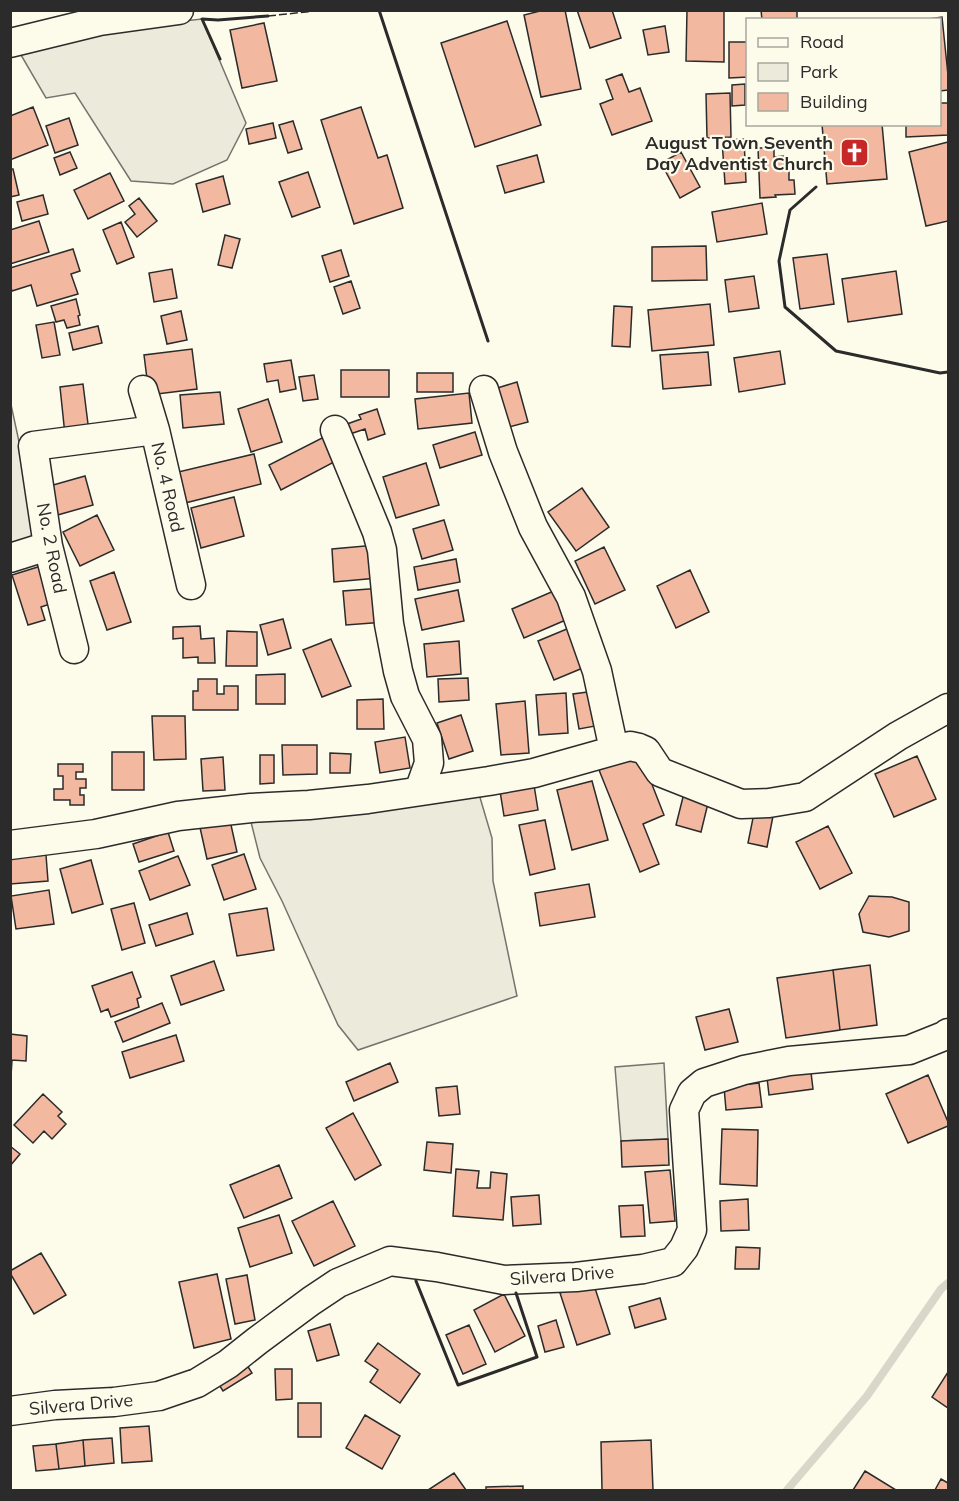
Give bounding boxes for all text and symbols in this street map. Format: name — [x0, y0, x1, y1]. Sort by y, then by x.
legend — [746, 18, 941, 126]
text: Road — [800, 30, 844, 53]
text: Park — [800, 60, 839, 83]
text: Building — [800, 90, 868, 113]
place label: August Town Seventh Day Adventist Church — [645, 131, 833, 175]
church icon: August Town Seventh Day Adventist Church — [838, 136, 870, 168]
street label: No. 4 Road — [146, 440, 190, 534]
street label: No. 2 Road — [32, 501, 72, 595]
street label: Silvera Drive — [509, 1260, 615, 1290]
street label: Silvera Drive — [28, 1388, 134, 1420]

